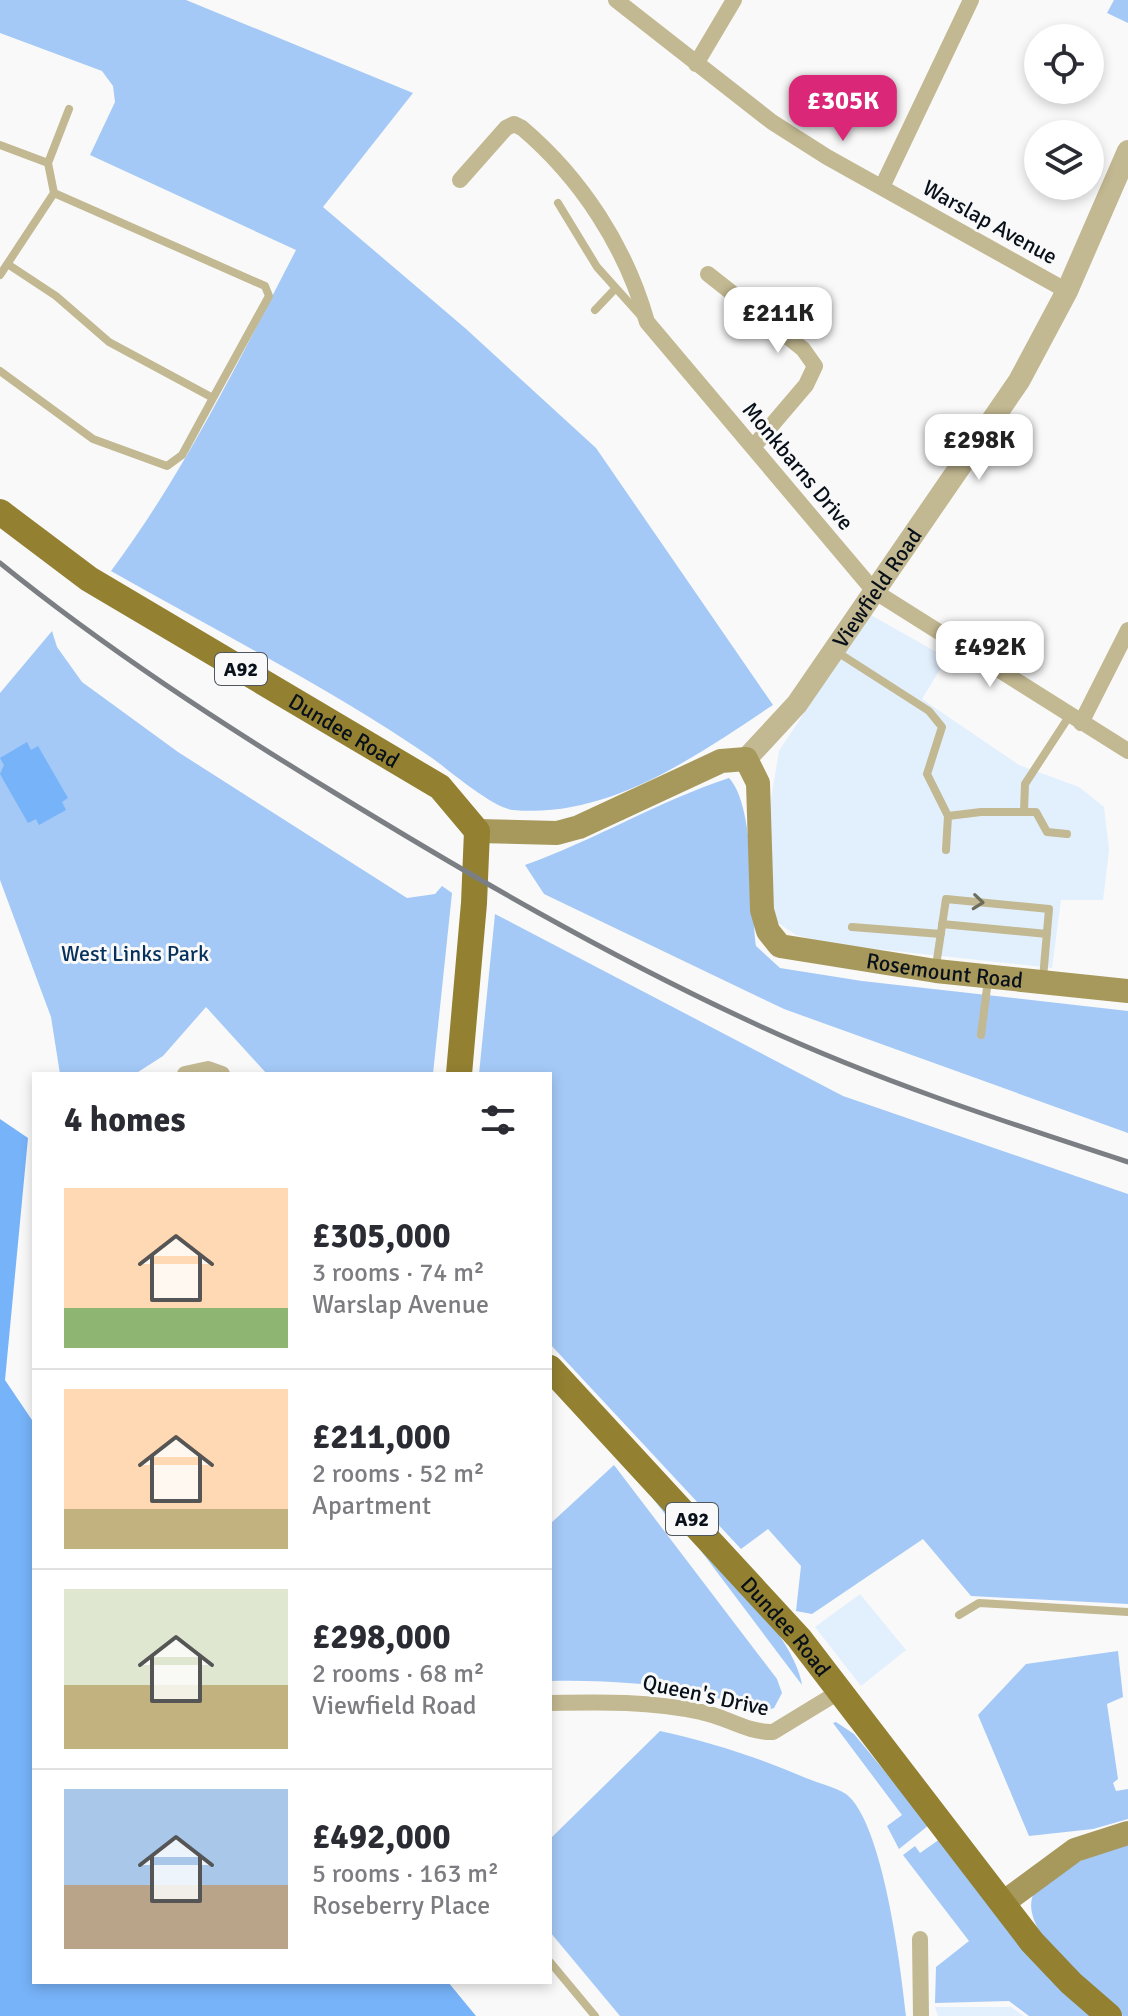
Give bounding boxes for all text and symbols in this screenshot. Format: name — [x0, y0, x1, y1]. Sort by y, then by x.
map controls — [1024, 24, 1104, 200]
button: locate — [1024, 24, 1104, 104]
pin: £305K — [787, 75, 899, 143]
text: £305K — [807, 85, 879, 117]
button: layers — [1024, 120, 1104, 200]
street label: Warslap Avenue — [918, 174, 1062, 270]
pin: £211K — [722, 287, 834, 355]
text: £211K — [742, 297, 814, 329]
street label: Monkbarns Drive — [737, 397, 859, 535]
pin: £298K — [923, 414, 1035, 482]
text: £298K — [943, 424, 1015, 456]
street label: Viewfield Road — [826, 523, 927, 653]
pin: £492K — [934, 621, 1046, 689]
text: £492K — [954, 631, 1026, 663]
road number: A92 — [215, 653, 267, 685]
street label: Dundee Road — [284, 687, 404, 773]
one-way arrow — [972, 893, 985, 910]
park label: West Links Park — [61, 940, 209, 967]
street label: Rosemount Road — [864, 947, 1024, 993]
icon: filters — [476, 1098, 520, 1142]
text: 4 homes — [64, 1099, 185, 1141]
text: £305,000 — [312, 1215, 451, 1257]
icon: home — [128, 1220, 224, 1316]
text: 3 rooms · 74 m² — [312, 1257, 485, 1289]
text: Warslap Avenue — [312, 1289, 489, 1321]
text: £211,000 — [312, 1416, 451, 1458]
icon: home — [128, 1421, 224, 1517]
text: 2 rooms · 52 m² — [312, 1458, 485, 1490]
text: Apartment — [312, 1490, 431, 1522]
road number: A92 — [666, 1503, 718, 1535]
street label: Dundee Road — [735, 1571, 837, 1682]
text: £298,000 — [312, 1616, 451, 1658]
icon: home — [128, 1621, 224, 1717]
text: 2 rooms · 68 m² — [312, 1658, 485, 1690]
street label: Queen's Drive — [640, 1668, 772, 1722]
text: Viewfield Road — [312, 1690, 477, 1722]
text: £492,000 — [312, 1816, 451, 1858]
icon: home — [128, 1821, 224, 1917]
text: 5 rooms · 163 m² — [312, 1858, 499, 1890]
text: Roseberry Place — [312, 1890, 490, 1922]

